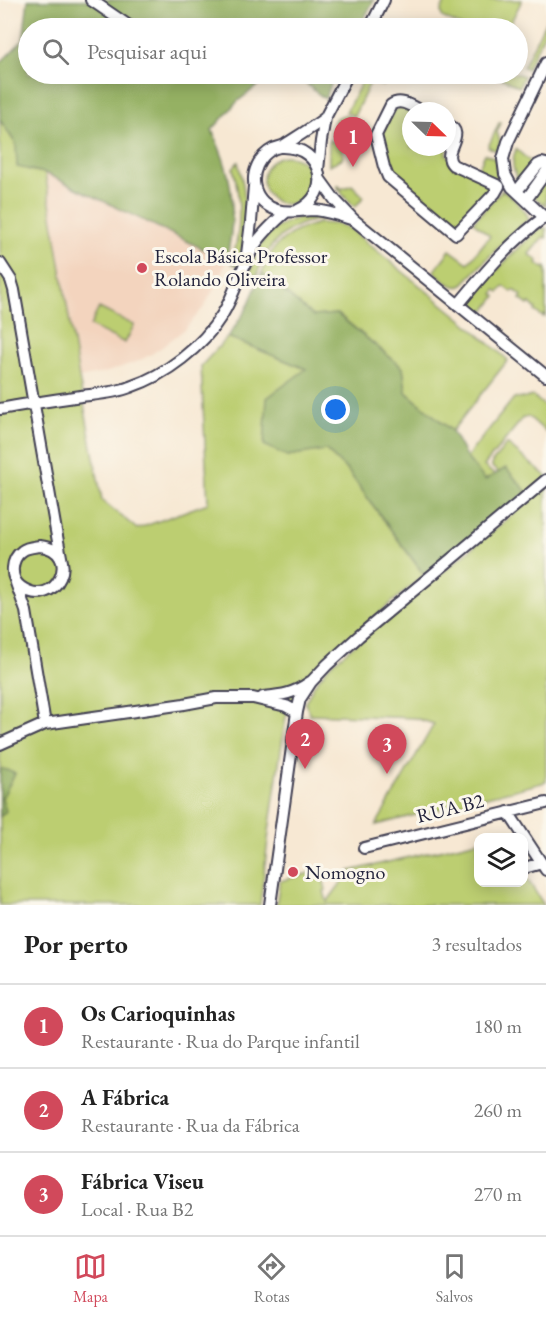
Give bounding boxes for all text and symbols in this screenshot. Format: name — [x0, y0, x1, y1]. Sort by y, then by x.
search box — [18, 18, 528, 84]
icon: search — [39, 35, 72, 68]
text: Pesquisar aqui — [87, 37, 207, 66]
north arrow — [402, 102, 456, 156]
pin: 1 — [334, 118, 372, 167]
place label: Escola Básica Professor Rolando Oliveira — [154, 243, 328, 292]
marker: Escola Básica Professor Rolando Oliveira — [135, 261, 149, 275]
your location — [321, 395, 350, 424]
pin: 2 — [286, 720, 324, 769]
pin: 3 — [368, 724, 406, 774]
street label: RUA B2 — [414, 787, 487, 829]
map controls — [474, 833, 528, 887]
button: layers — [474, 833, 528, 887]
place label: Nomogno — [305, 859, 385, 885]
marker: Nomogno — [286, 865, 300, 879]
text: Por perto — [24, 927, 128, 961]
text: 3 resultados — [431, 931, 522, 957]
text: Os Carioquinhas — [81, 999, 235, 1028]
text: 1 — [38, 1013, 49, 1039]
text: 180 m — [474, 1013, 522, 1039]
text: Restaurante · Rua do Parque infantil — [81, 1028, 360, 1054]
text: A Fábrica — [81, 1083, 169, 1112]
text: 2 — [38, 1097, 49, 1123]
text: 260 m — [474, 1097, 522, 1123]
text: Restaurante · Rua da Fábrica — [81, 1112, 300, 1138]
text: Fábrica Viseu — [81, 1167, 204, 1196]
text: 3 — [38, 1181, 49, 1207]
text: 270 m — [474, 1181, 522, 1207]
text: Local · Rua B2 — [81, 1196, 193, 1222]
tab: Mapa — [73, 1250, 108, 1307]
tab: Rotas — [254, 1250, 290, 1307]
tab: Salvos — [436, 1250, 473, 1307]

